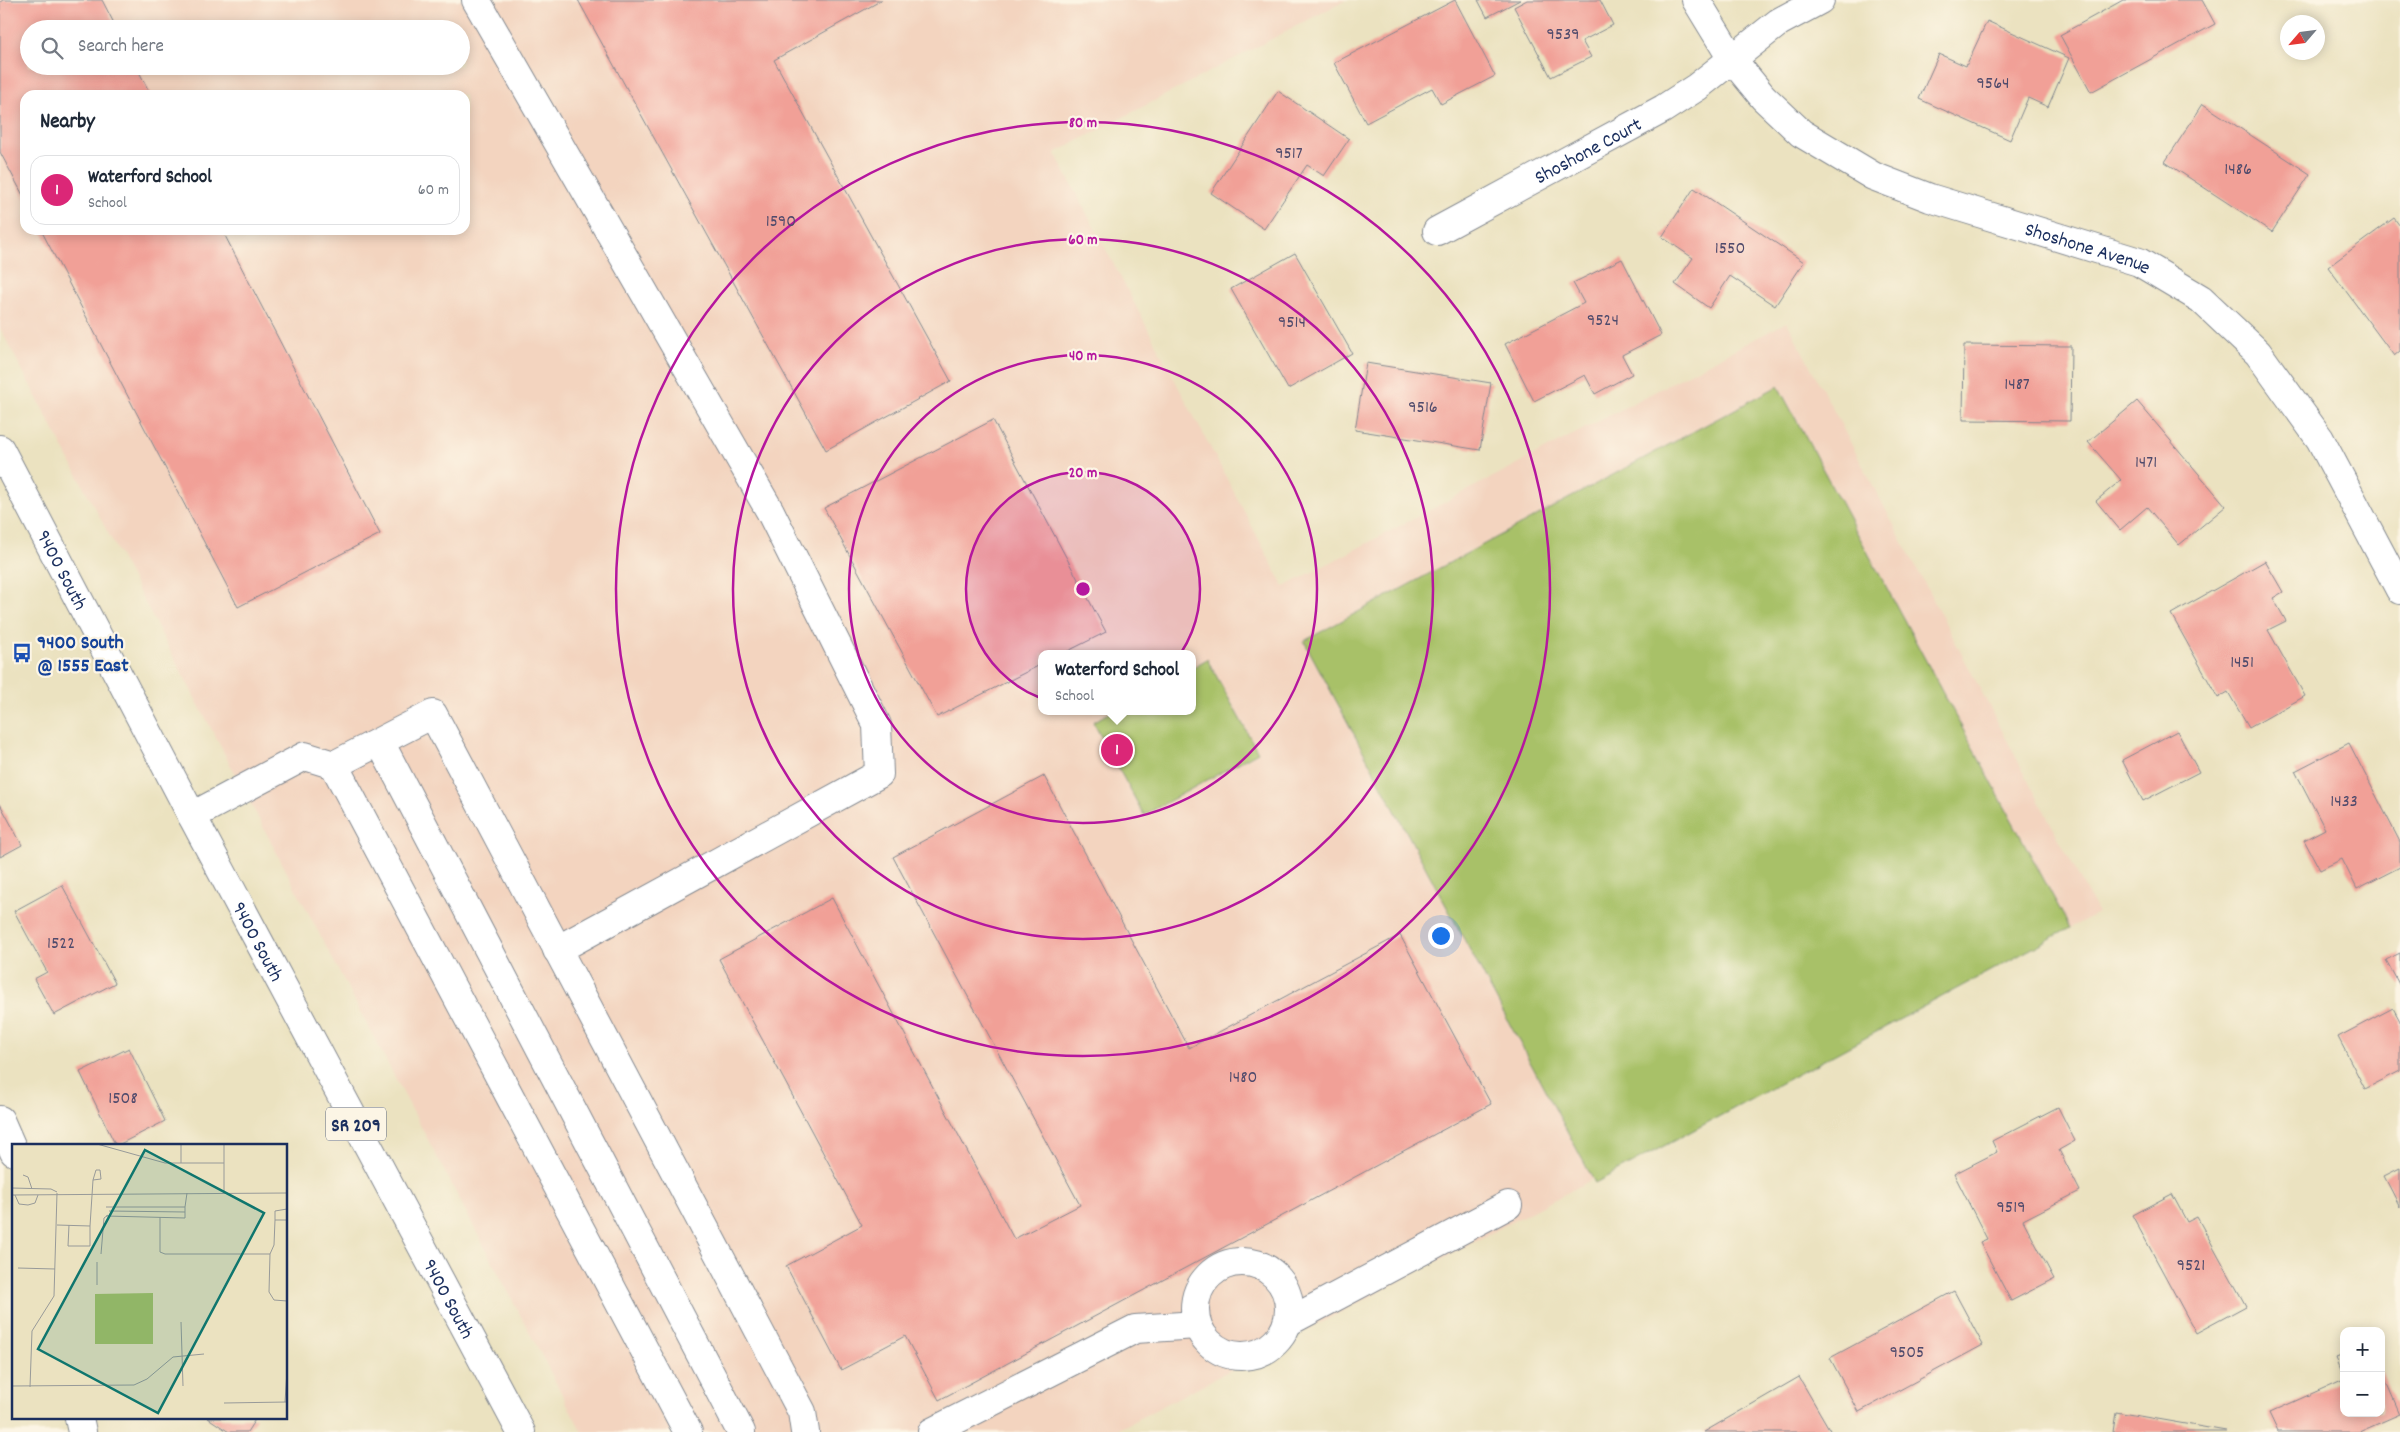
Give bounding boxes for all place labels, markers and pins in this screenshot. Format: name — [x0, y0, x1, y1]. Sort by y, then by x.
centre of rings — [1074, 580, 1092, 598]
place label: 9400 South @ 1555 East — [37, 630, 129, 681]
bus stop icon: 9400 South @ 1555 East — [11, 642, 33, 664]
pin: 1 — [1101, 731, 1133, 769]

